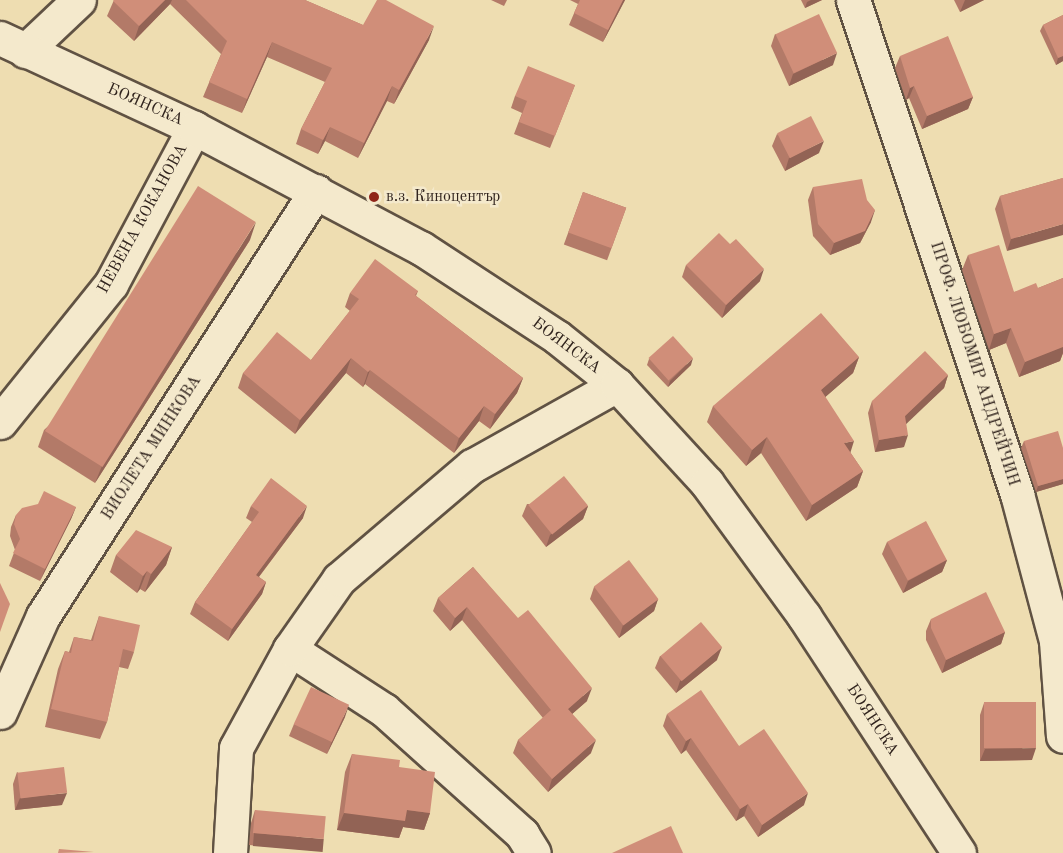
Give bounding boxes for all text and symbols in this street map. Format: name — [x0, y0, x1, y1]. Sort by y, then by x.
street label: БОЯНСКА — [104, 80, 186, 130]
street label: НЕВЕНА КОКАНОВА — [94, 141, 192, 297]
place label: в.з. Киноцентър — [386, 187, 500, 207]
marker: в.з. Киноцентър — [367, 190, 381, 204]
street label: ПРОФ. ЛЮБОМИР АНДРЕЙЧИН — [925, 239, 1023, 489]
street label: БОЯНСКА — [528, 314, 604, 378]
street label: ВИОЛЕТА МИНКОВА — [98, 372, 206, 524]
street label: БОЯНСКА — [842, 681, 902, 759]

